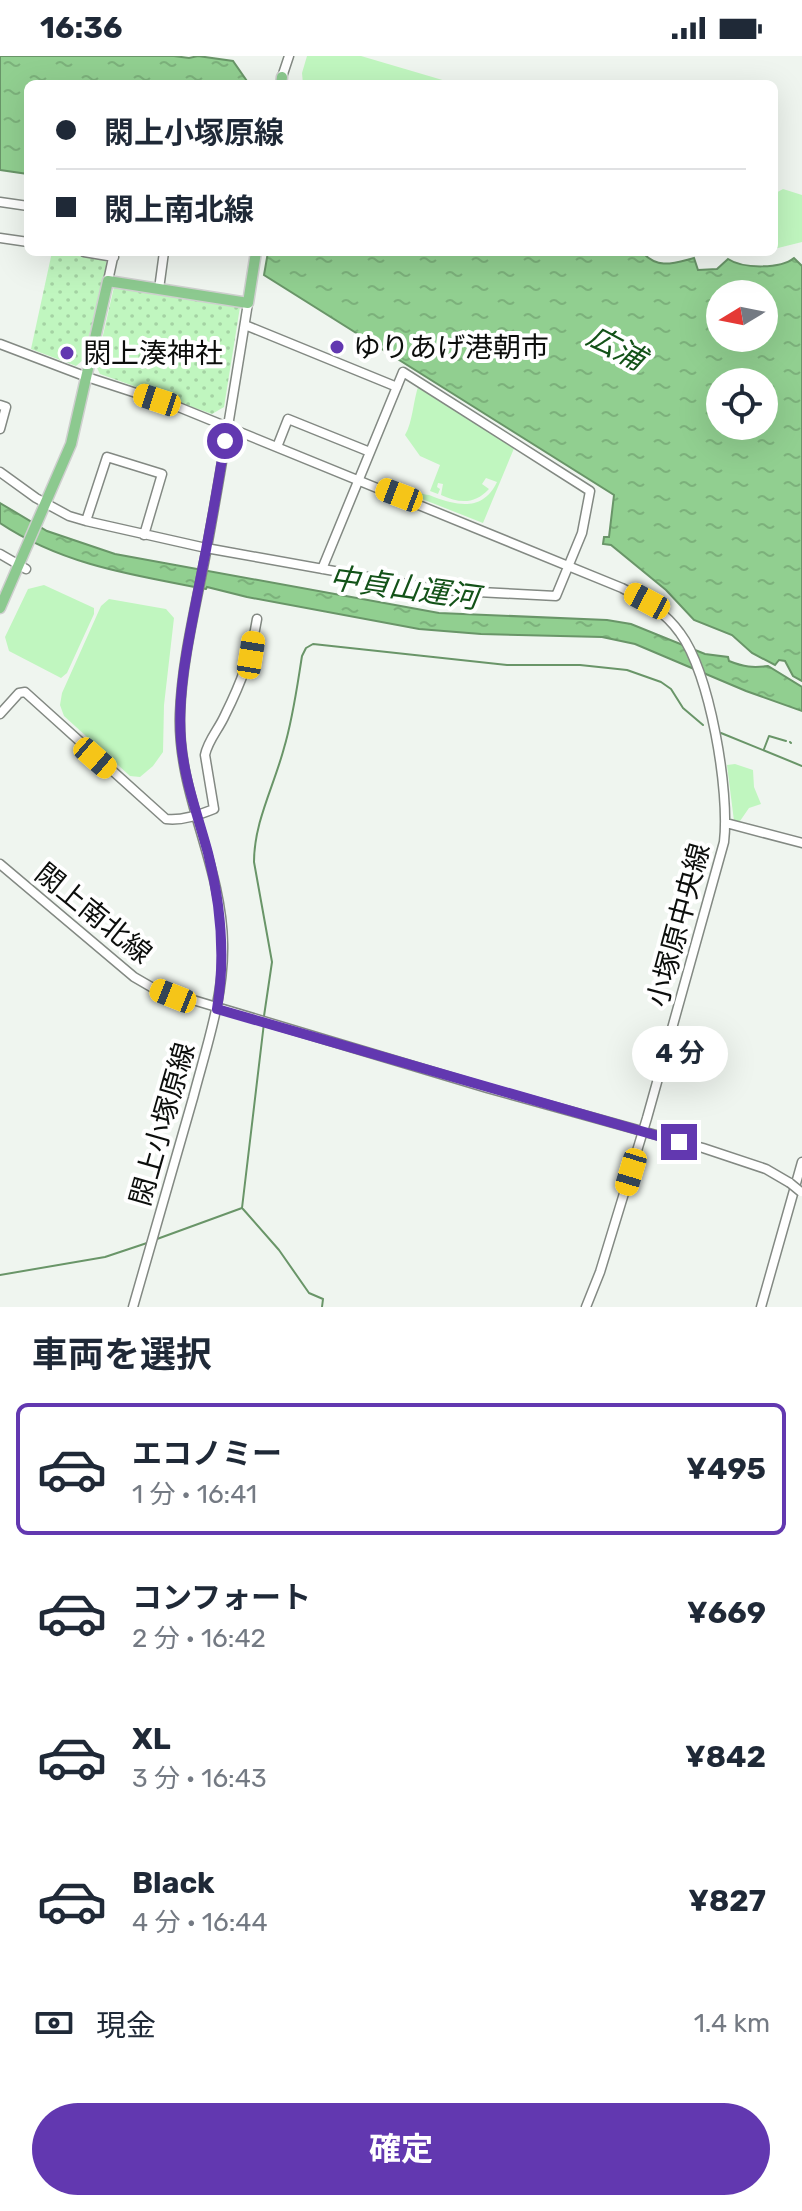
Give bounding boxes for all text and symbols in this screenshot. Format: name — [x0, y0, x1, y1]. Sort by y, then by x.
text: 16:36 — [40, 10, 123, 46]
text: 閖上小塚原線 — [104, 115, 284, 151]
text: 閖上南北線 — [104, 192, 254, 228]
north arrow — [706, 280, 778, 352]
map controls — [706, 280, 778, 440]
water label: 広浦 — [581, 318, 654, 380]
place label: ゆりあげ港朝市 — [353, 331, 549, 364]
place label: 閖上湊神社 — [83, 337, 223, 370]
marker: ゆりあげ港朝市 — [328, 338, 346, 356]
marker: 閖上湊神社 — [58, 344, 76, 362]
button: locate — [706, 368, 778, 440]
car — [130, 381, 184, 419]
route start — [207, 423, 243, 459]
car — [372, 475, 426, 515]
water label: 中貞山運河 — [327, 560, 486, 617]
car — [620, 579, 674, 623]
car — [235, 629, 267, 681]
car — [69, 733, 121, 783]
street label: 小塚原中央線 — [641, 840, 716, 1011]
street label: 閖上南北線 — [29, 857, 158, 970]
car — [146, 976, 200, 1016]
callout: 4 分 — [631, 1026, 727, 1082]
text: 4 分 — [655, 1038, 705, 1069]
street label: 閖上小塚原線 — [123, 1039, 201, 1209]
route end — [661, 1124, 697, 1160]
car — [613, 1146, 649, 1198]
text: 車両を選択 — [32, 1333, 212, 1376]
icon: car — [36, 1433, 108, 1505]
text: エコノミー — [132, 1436, 282, 1472]
text: ¥495 — [686, 1451, 766, 1487]
text: 1 分 · 16:41 — [132, 1479, 257, 1510]
icon: car — [36, 1577, 108, 1649]
text: コンフォート — [132, 1580, 311, 1616]
text: ¥669 — [687, 1595, 766, 1631]
text: 2 分 · 16:42 — [132, 1623, 266, 1654]
icon: car — [36, 1721, 108, 1793]
text: XL — [132, 1721, 171, 1757]
text: ¥842 — [685, 1739, 766, 1775]
text: 3 分 · 16:43 — [132, 1763, 267, 1794]
icon: car — [36, 1865, 108, 1937]
text: Black — [132, 1865, 215, 1901]
text: ¥827 — [688, 1883, 766, 1919]
text: 4 分 · 16:44 — [132, 1907, 268, 1938]
icon: cash — [32, 2001, 76, 2045]
text: 現金 — [96, 2008, 156, 2044]
text: 1.4 km — [694, 2008, 770, 2039]
button: 確定 — [32, 2103, 770, 2195]

